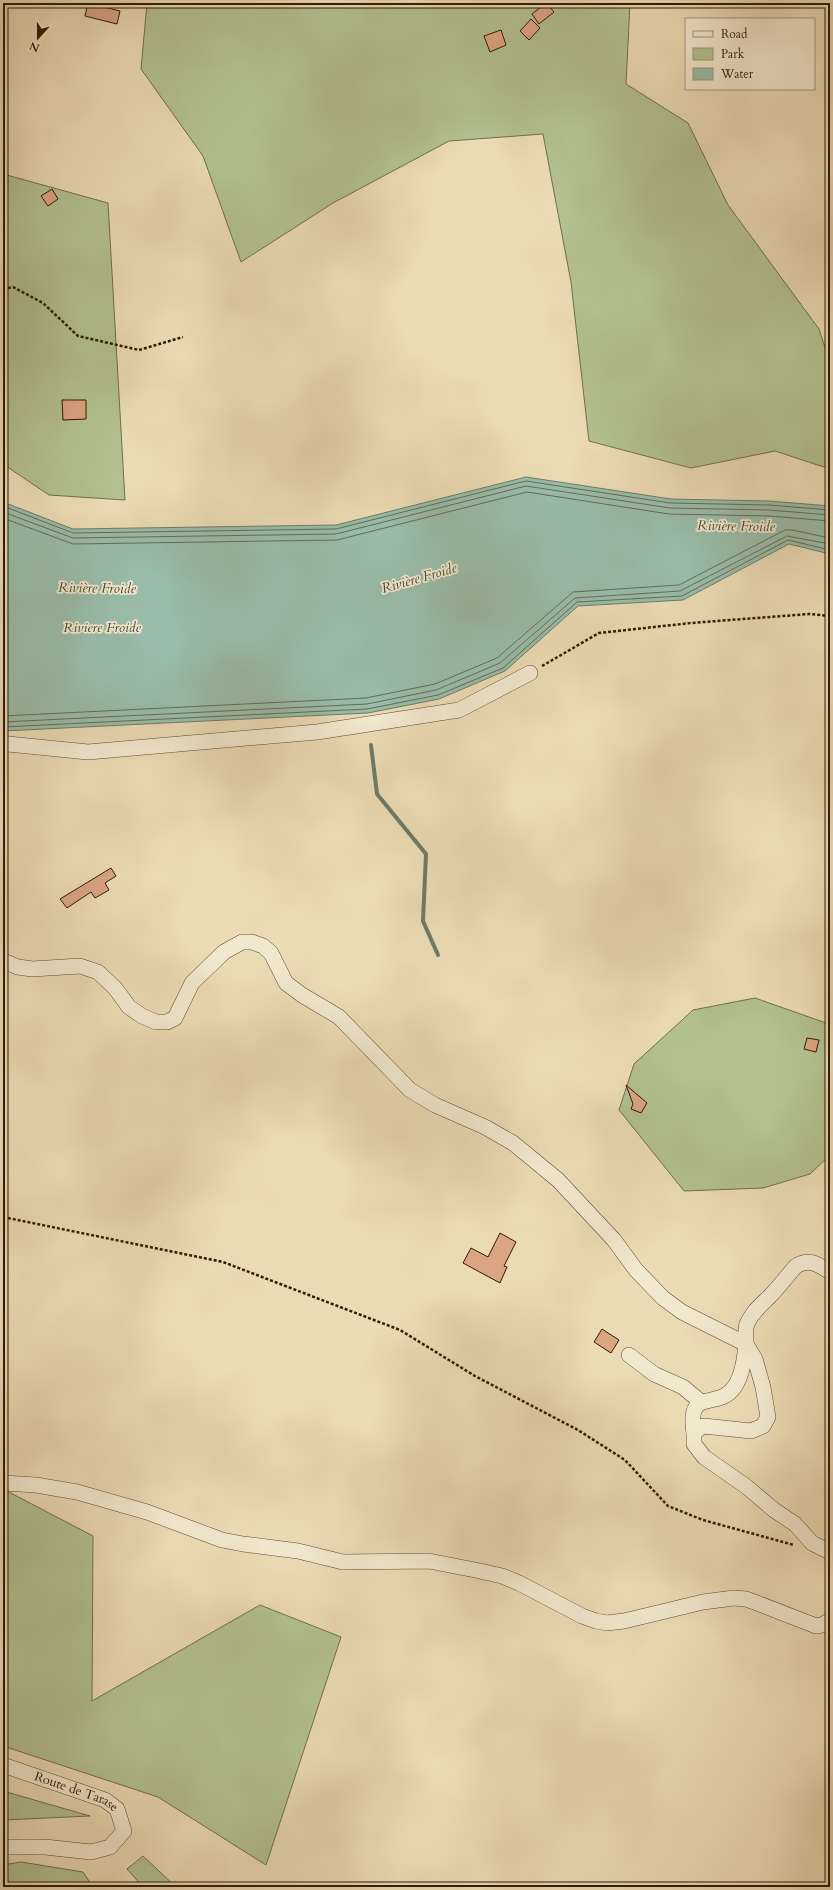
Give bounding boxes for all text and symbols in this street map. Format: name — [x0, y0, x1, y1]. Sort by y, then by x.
north arrow — [18, 18, 58, 58]
legend — [685, 18, 815, 90]
text: Road — [721, 26, 748, 42]
text: N — [27, 38, 42, 56]
text: Park — [721, 46, 745, 62]
text: Water — [720, 66, 754, 82]
water label: Rivière Froide — [697, 516, 776, 536]
water label: Rivière Froide — [379, 558, 460, 598]
water label: Rivière Froide — [58, 578, 137, 598]
water label: Riviere Froide — [63, 618, 141, 637]
street label: Route de Tarase — [32, 1767, 122, 1816]

